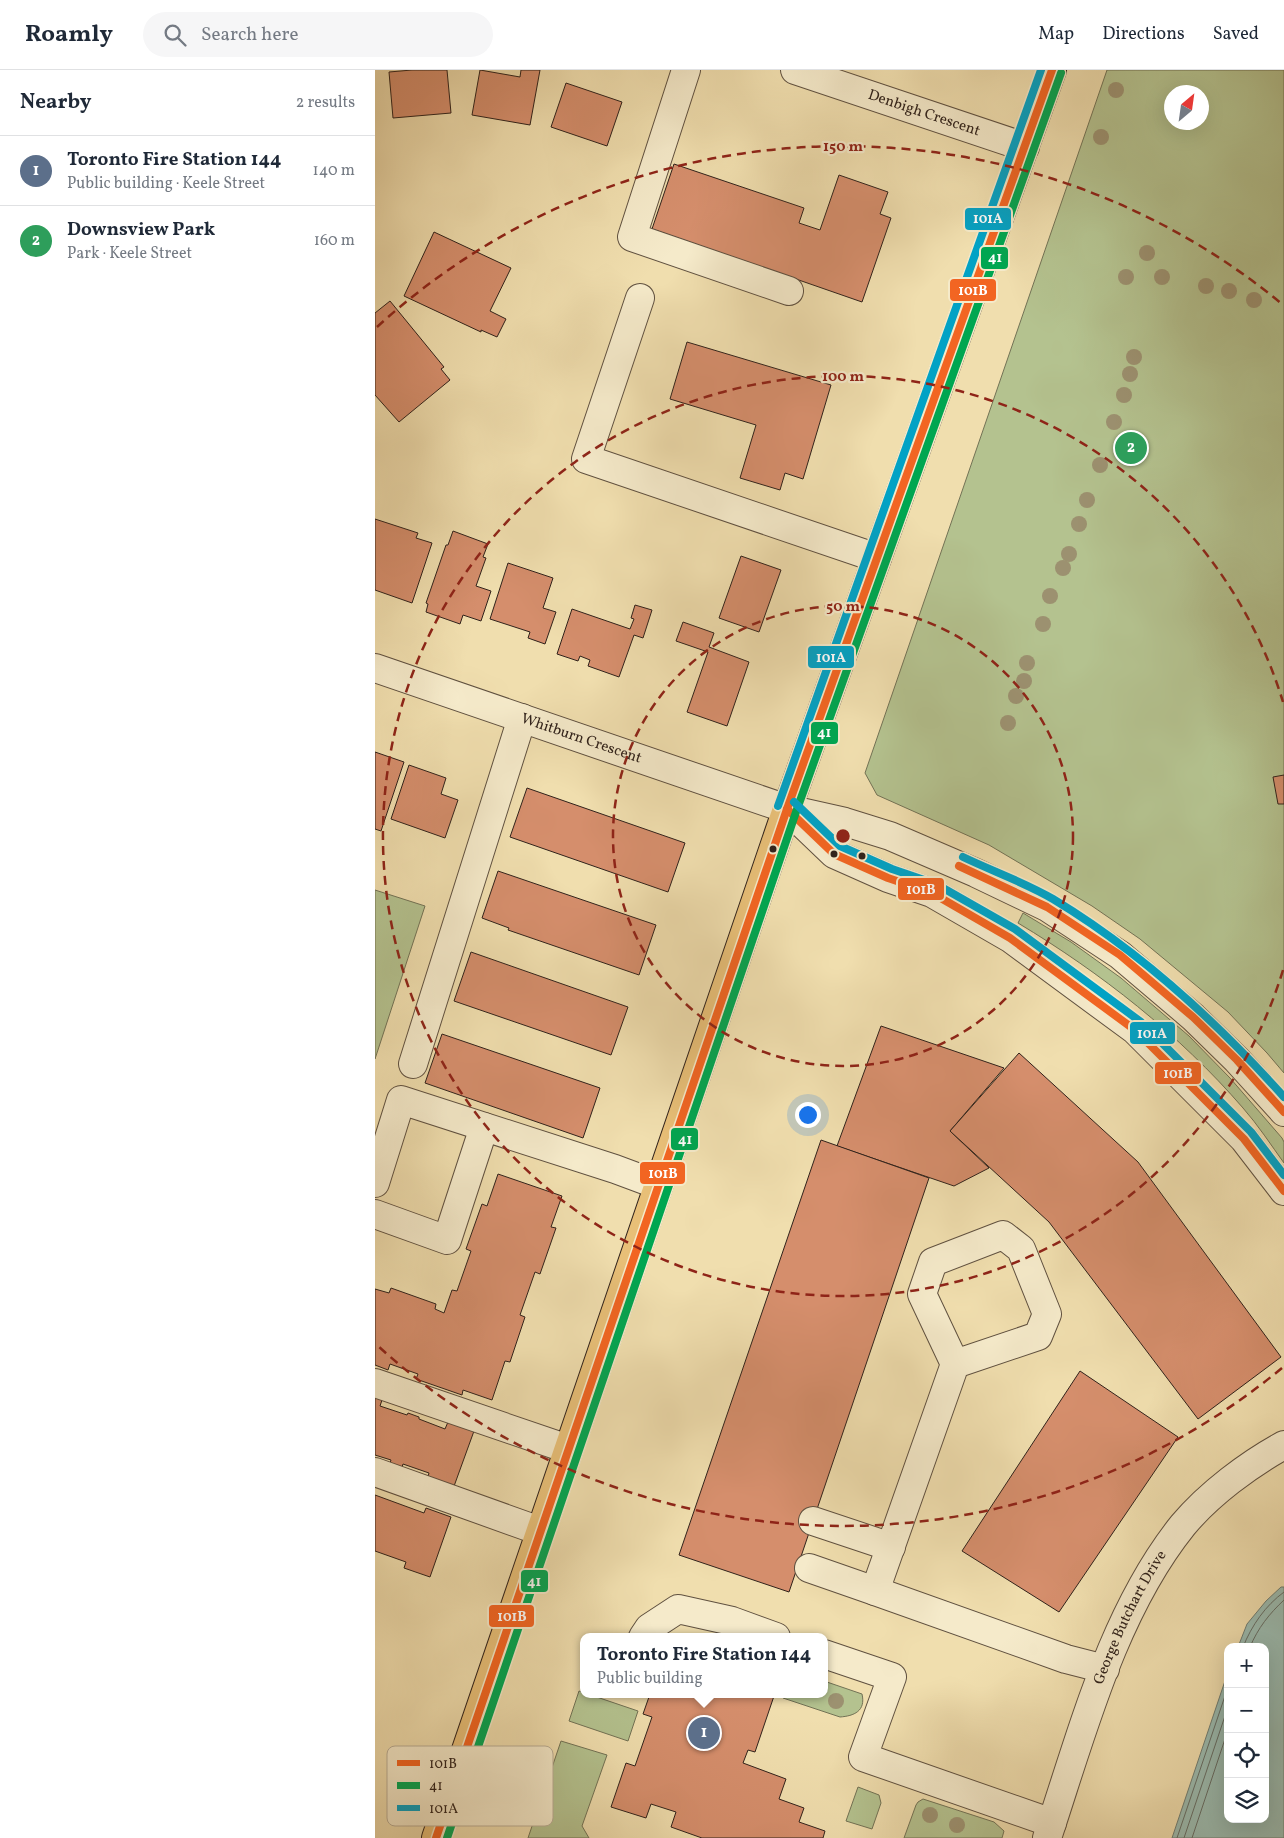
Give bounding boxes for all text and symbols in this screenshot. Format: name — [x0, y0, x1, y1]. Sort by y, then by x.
search box — [143, 12, 493, 57]
text: Roamly — [25, 18, 113, 52]
icon: search — [161, 21, 189, 49]
text: Search here — [201, 22, 298, 48]
text: Map — [1038, 22, 1074, 47]
text: Directions — [1102, 22, 1185, 47]
text: Saved — [1213, 22, 1259, 47]
street label: Denbigh Crescent — [865, 85, 983, 142]
north arrow — [1164, 85, 1209, 130]
text: Nearby — [20, 88, 91, 117]
text: 2 results — [296, 92, 355, 114]
text: 150 m — [823, 137, 863, 158]
text: Toronto Fire Station 144 — [67, 147, 281, 173]
text: 1 — [33, 160, 39, 182]
text: 140 m — [313, 160, 355, 182]
text: Public building · Keele Street — [67, 173, 265, 195]
line badge: 101A — [964, 207, 1012, 231]
text: 101A — [973, 210, 1003, 229]
text: Downsview Park — [67, 217, 215, 243]
text: 2 — [32, 230, 40, 252]
text: 160 m — [314, 230, 355, 252]
text: Park · Keele Street — [67, 243, 192, 265]
line badge: 41 — [980, 246, 1009, 270]
text: 41 — [988, 249, 1002, 268]
line badge: 101B — [949, 278, 997, 302]
text: 101B — [958, 282, 988, 301]
text: 100 m — [822, 367, 865, 388]
pin: 2 — [1115, 429, 1147, 467]
text: 50 m — [826, 597, 860, 618]
line badge: 101A — [807, 645, 855, 669]
text: 101A — [816, 649, 846, 668]
street label: Whitburn Crescent — [518, 708, 644, 769]
line badge: 41 — [810, 721, 839, 745]
text: 41 — [817, 724, 831, 743]
centre of rings — [834, 827, 852, 845]
unlabelled marker — [768, 844, 778, 854]
unlabelled marker — [829, 849, 839, 859]
unlabelled marker — [857, 851, 867, 861]
line badge: 101B — [897, 877, 945, 901]
text: 101B — [906, 881, 936, 900]
line badge: 101A — [1129, 1021, 1176, 1045]
text: 101A — [1137, 1025, 1167, 1044]
line badge: 101B — [1154, 1061, 1202, 1085]
text: 101B — [1163, 1065, 1193, 1084]
your location — [795, 1102, 821, 1128]
line badge: 41 — [670, 1127, 699, 1151]
text: 41 — [678, 1131, 692, 1150]
line badge: 101B — [639, 1161, 686, 1185]
text: 101B — [648, 1165, 678, 1184]
street label: George Butchart Drive — [1089, 1546, 1172, 1688]
line badge: 41 — [520, 1569, 549, 1593]
text: 41 — [527, 1573, 541, 1592]
line badge: 101B — [488, 1604, 535, 1628]
text: 101B — [497, 1608, 527, 1627]
popup — [580, 1633, 828, 1698]
text: Toronto Fire Station 144 — [597, 1642, 811, 1668]
map controls — [1224, 1643, 1269, 1823]
button: + — [1224, 1643, 1269, 1688]
text: Public building — [597, 1668, 703, 1690]
button: − — [1224, 1688, 1269, 1733]
pin: 1 — [688, 1714, 720, 1752]
button: locate — [1224, 1733, 1269, 1778]
legend — [387, 1746, 553, 1826]
text: 101B — [429, 1755, 457, 1774]
text: 41 — [429, 1777, 443, 1796]
button: layers — [1224, 1778, 1269, 1823]
text: 101A — [429, 1800, 458, 1819]

